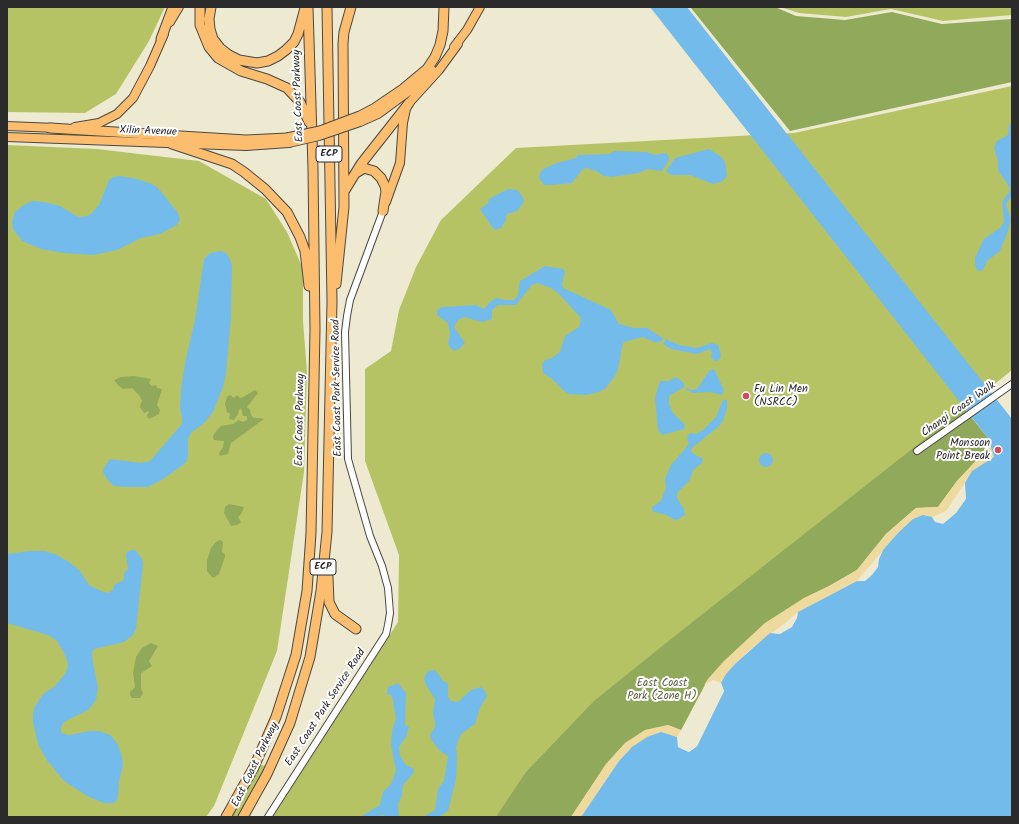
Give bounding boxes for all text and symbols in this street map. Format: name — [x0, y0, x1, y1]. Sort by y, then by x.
street label: East Coast Parkway — [291, 49, 307, 143]
street label: Xilin Avenue — [119, 124, 177, 140]
road number: ECP — [316, 146, 342, 162]
street label: East Coast Park Service Road — [330, 319, 346, 457]
street label: East Coast Parkway — [294, 374, 308, 466]
street label: Changi Coast Walk — [919, 380, 999, 440]
place label: Fu Lin Men (NSRCC) — [754, 383, 808, 409]
marker: Fu Lin Men (NSRCC) — [741, 391, 751, 401]
place label: Monsoon Point Break — [936, 437, 990, 463]
marker: Monsoon Point Break — [993, 445, 1003, 455]
road number: ECP — [310, 559, 336, 575]
street label: East Coast Park Service Road — [283, 647, 369, 769]
park label: East Coast Park (Zone H) — [627, 677, 697, 703]
street label: East Coast Parkway — [230, 720, 282, 810]

